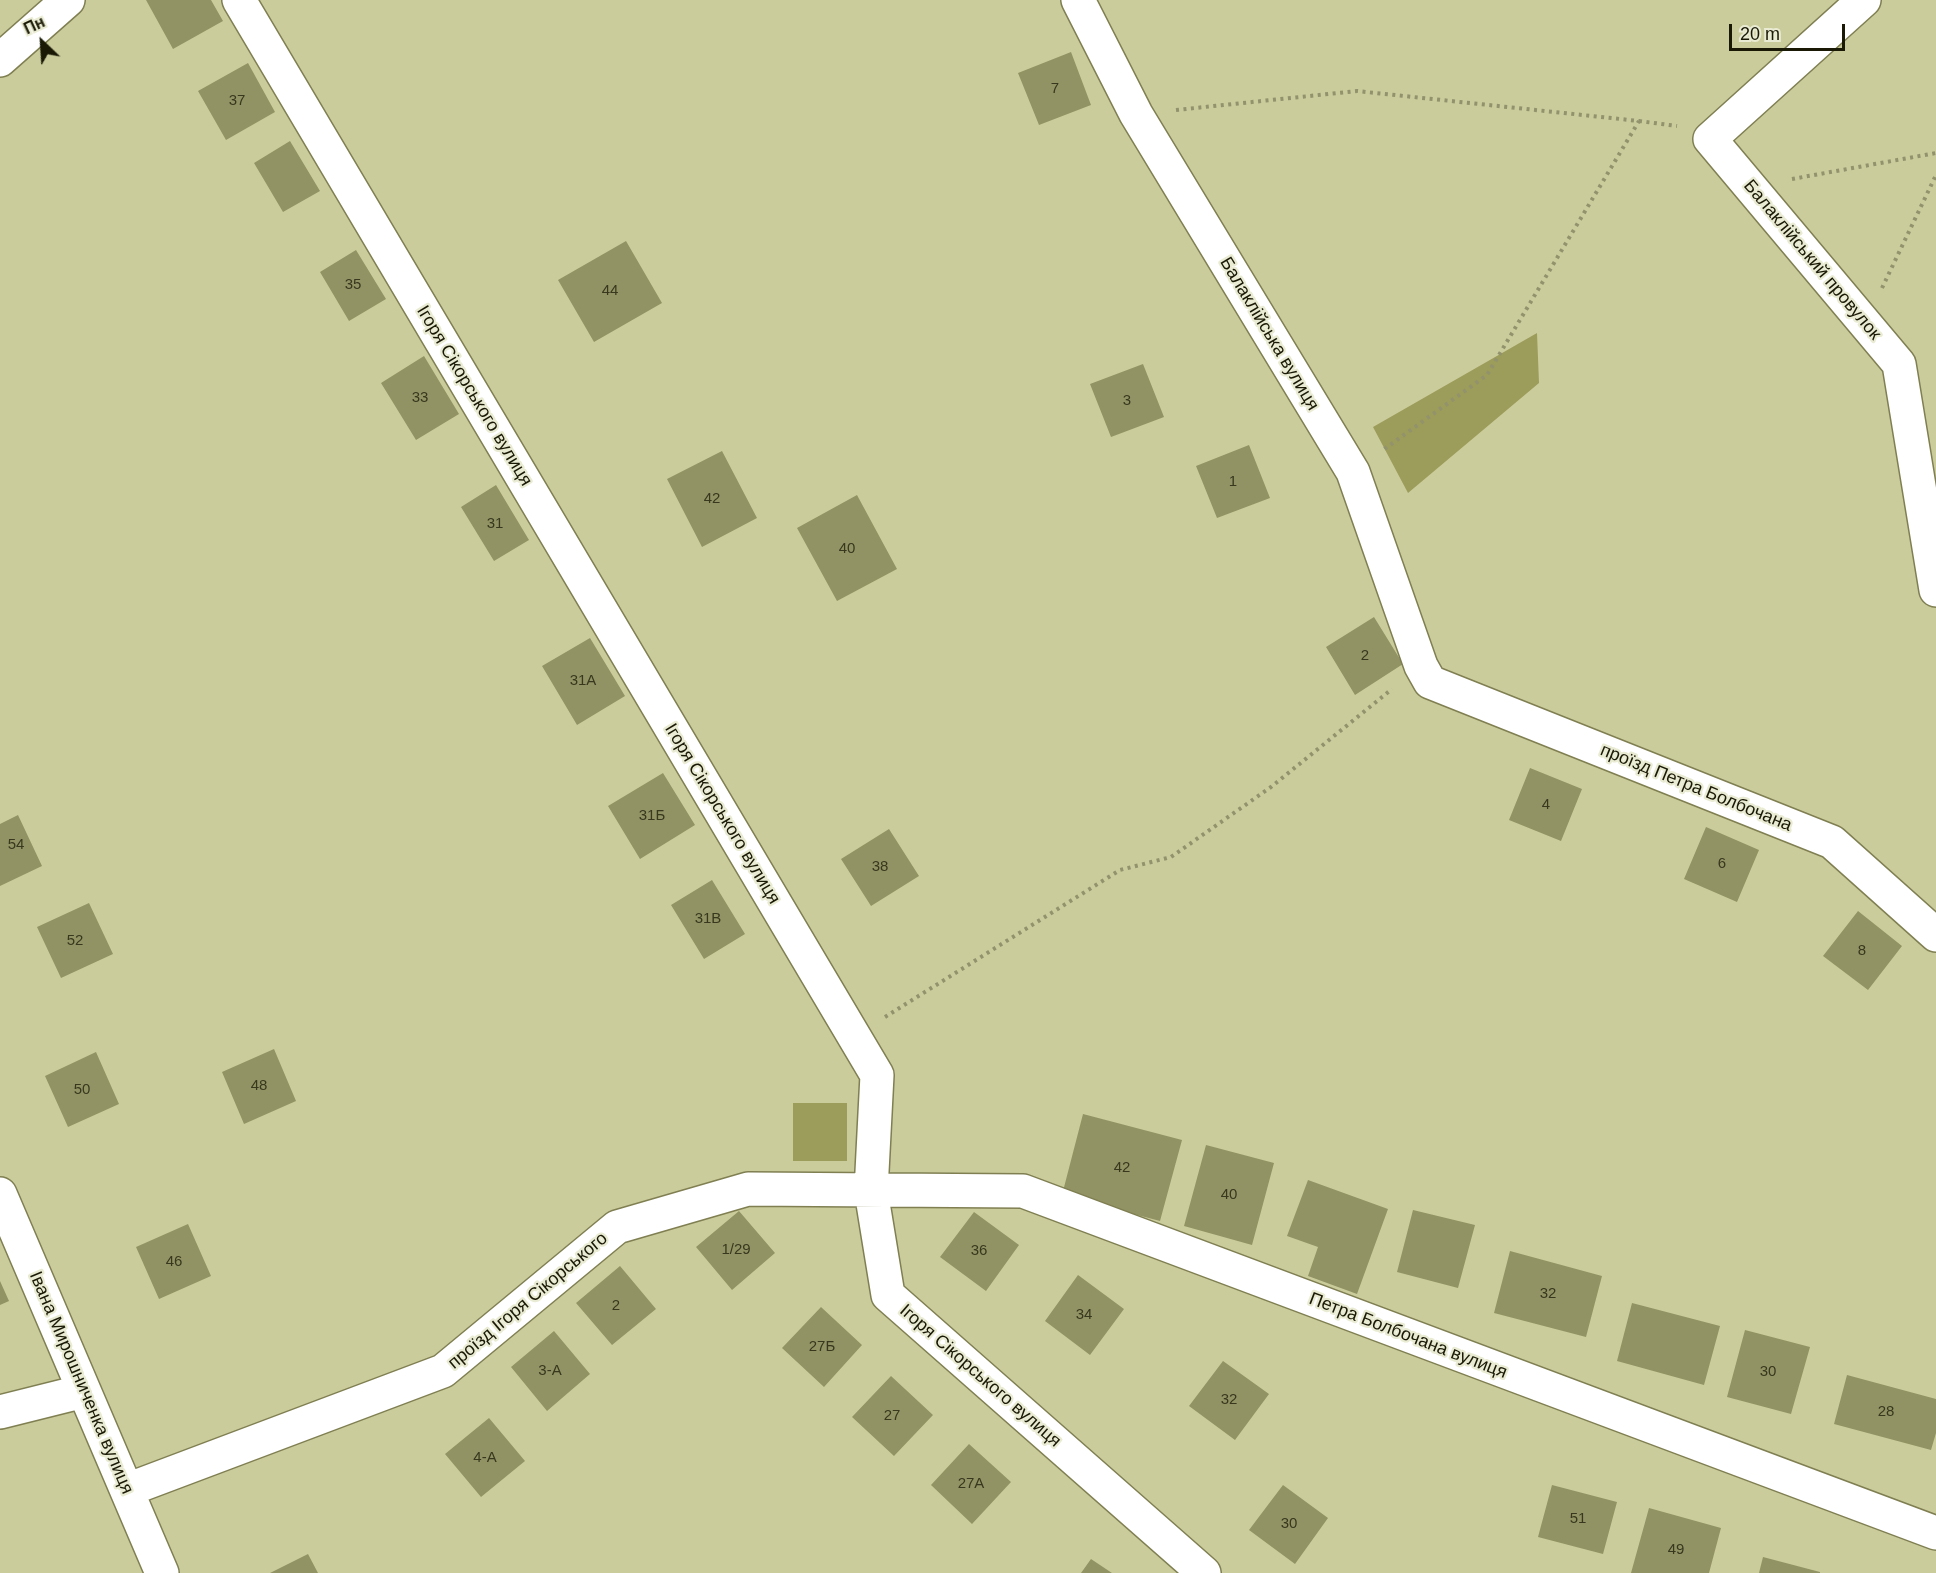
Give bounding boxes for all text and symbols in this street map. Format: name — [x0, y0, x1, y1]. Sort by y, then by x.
north arrow — [12, 12, 72, 72]
scale bar — [1732, 12, 1848, 50]
text: Пн — [21, 13, 47, 37]
text: 20 m — [1740, 24, 1780, 44]
house number: 7 — [1051, 80, 1059, 98]
house number: 37 — [229, 92, 245, 110]
street label: Балаклійський провулок — [1739, 176, 1885, 344]
street label: Балаклійська вулиця — [1215, 253, 1323, 415]
house number: 35 — [345, 276, 361, 294]
house number: 44 — [602, 282, 618, 300]
street label: Ігоря Сікорського вулиця — [411, 302, 537, 490]
house number: 33 — [412, 389, 428, 407]
house number: 3 — [1123, 392, 1131, 410]
house number: 1 — [1229, 473, 1237, 491]
house number: 42 — [704, 490, 720, 508]
house number: 31 — [487, 515, 503, 533]
house number: 40 — [839, 540, 855, 558]
house number: 2 — [1361, 647, 1369, 665]
house number: 31А — [570, 672, 596, 690]
street label: Ігоря Сікорського вулиця — [659, 720, 785, 908]
street label: проїзд Петра Болбочана — [1597, 740, 1795, 836]
house number: 4 — [1542, 796, 1550, 814]
house number: 31Б — [639, 807, 665, 825]
house number: 54 — [8, 836, 24, 854]
house number: 6 — [1718, 855, 1726, 873]
house number: 38 — [872, 858, 888, 876]
house number: 31В — [695, 910, 721, 928]
house number: 52 — [67, 932, 83, 950]
house number: 8 — [1858, 942, 1866, 960]
house number: 48 — [251, 1077, 267, 1095]
house number: 50 — [74, 1081, 90, 1099]
house number: 42 — [1114, 1159, 1130, 1177]
house number: 40 — [1221, 1186, 1237, 1204]
street label: проїзд Ігоря Сікорського — [444, 1228, 612, 1374]
house number: 1/29 — [721, 1241, 751, 1259]
house number: 36 — [971, 1242, 987, 1260]
house number: 46 — [166, 1253, 182, 1271]
street label: Івана Мирошниченка вулиця — [24, 1268, 138, 1498]
house number: 32 — [1540, 1285, 1556, 1303]
street label: Петра Болбочана вулиця — [1306, 1288, 1510, 1384]
house number: 2 — [612, 1297, 620, 1315]
street label: Ігоря Сікорського вулиця — [895, 1300, 1065, 1452]
house number: 34 — [1076, 1306, 1092, 1324]
house number: 27Б — [809, 1338, 835, 1356]
house number: 3-А — [538, 1362, 562, 1380]
house number: 30 — [1760, 1363, 1776, 1381]
house number: 32 — [1221, 1391, 1237, 1409]
house number: 28 — [1878, 1403, 1894, 1421]
house number: 27 — [884, 1407, 900, 1425]
house number: 4-А — [473, 1449, 497, 1467]
house number: 27А — [958, 1475, 984, 1493]
house number: 51 — [1570, 1510, 1586, 1528]
house number: 30 — [1281, 1515, 1297, 1533]
house number: 49 — [1668, 1541, 1684, 1559]

